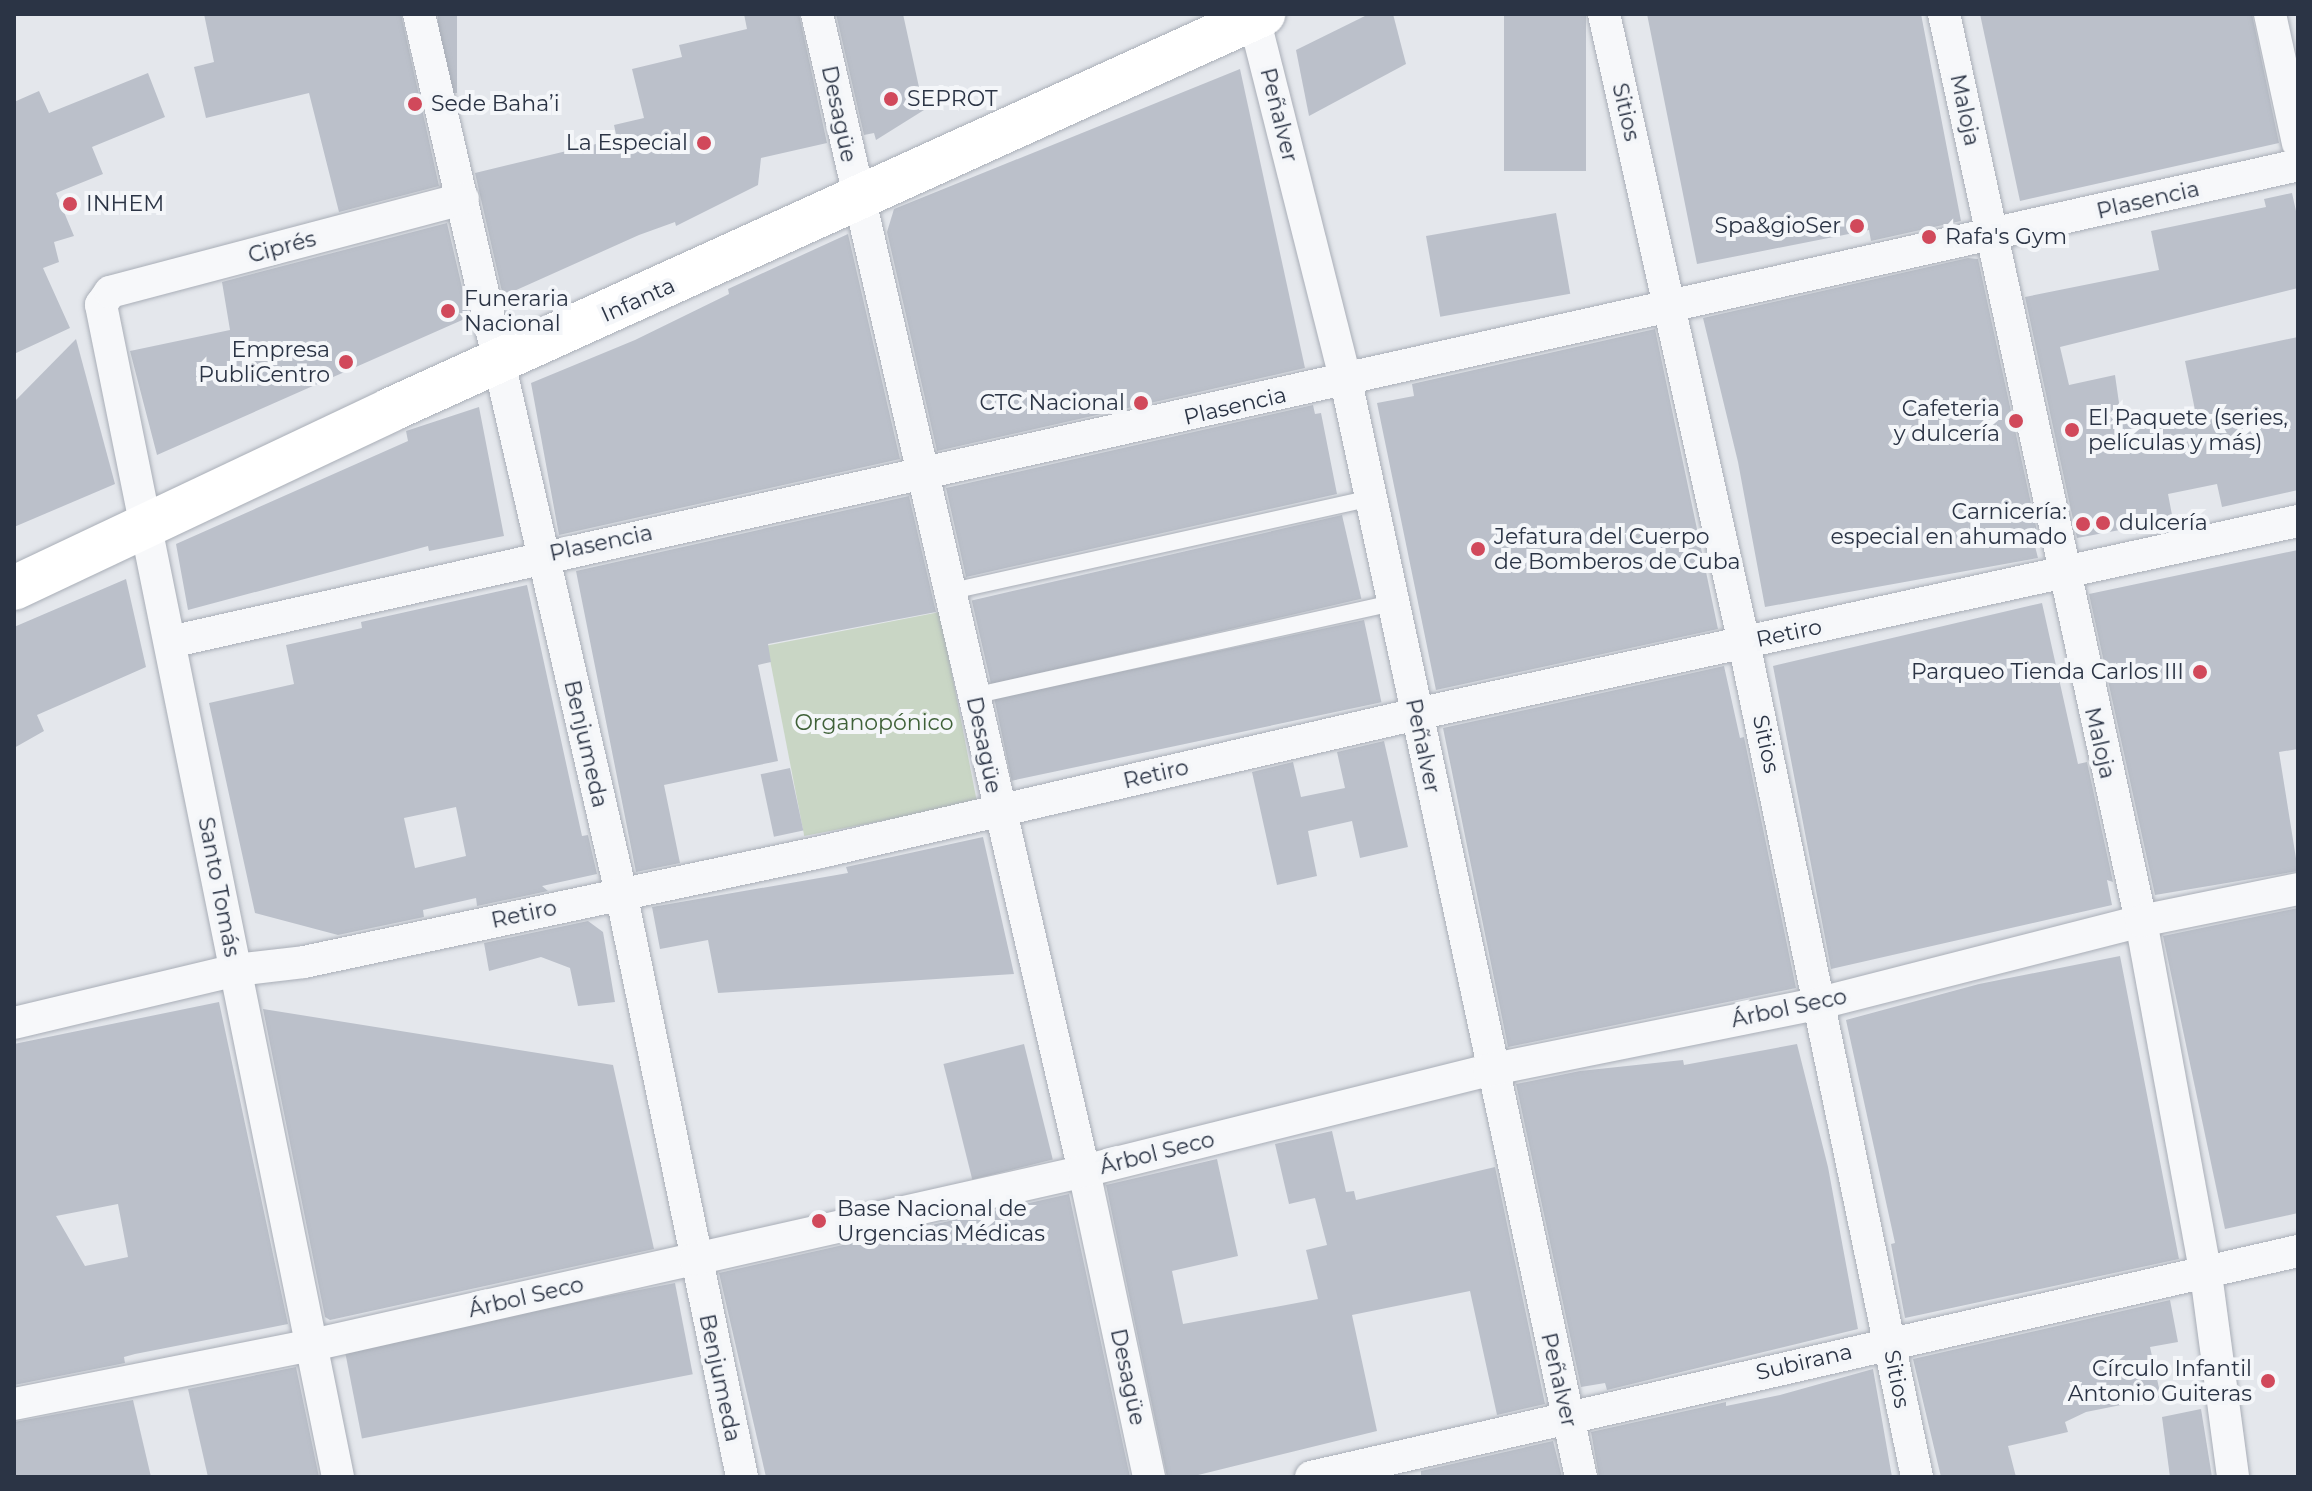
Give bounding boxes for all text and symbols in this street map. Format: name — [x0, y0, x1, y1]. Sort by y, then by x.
street label: Desagüe — [816, 63, 862, 165]
street label: Peñalver — [1255, 65, 1303, 165]
street label: Maloja — [1945, 72, 1985, 148]
street label: Sitios — [1607, 80, 1645, 144]
place label: SEPROT — [907, 86, 998, 112]
marker: SEPROT — [882, 90, 900, 108]
place label: Sede Baha’i — [431, 91, 560, 117]
marker: Sede Baha’i — [406, 95, 424, 113]
place label: La Especial — [566, 130, 688, 156]
marker: La Especial — [695, 134, 713, 152]
street label: Plasencia — [2094, 175, 2202, 225]
place label: INHEM — [86, 191, 164, 217]
marker: INHEM — [61, 195, 79, 213]
place label: Spa&gioSer — [1715, 213, 1841, 239]
marker: Spa&gioSer — [1848, 217, 1866, 235]
place label: Rafa's Gym — [1945, 224, 2067, 250]
street label: Ciprés — [245, 225, 319, 269]
marker: Rafa's Gym — [1920, 228, 1938, 246]
street label: Infanta — [597, 272, 679, 328]
place label: Funeraria Nacional — [464, 285, 569, 336]
marker: Funeraria Nacional — [439, 302, 457, 320]
place label: Empresa PubliCentro — [198, 336, 330, 388]
marker: Empresa PubliCentro — [337, 353, 355, 371]
street label: Plasencia — [1181, 381, 1289, 431]
place label: CTC Nacional — [979, 390, 1125, 416]
marker: CTC Nacional — [1132, 394, 1150, 412]
place label: Cafeteria y dulcería — [1894, 395, 2000, 446]
place label: El Paquete (series, películas y más) — [2088, 404, 2288, 456]
marker: Cafeteria y dulcería — [2007, 412, 2025, 430]
marker: El Paquete (series, películas y más) — [2063, 421, 2081, 439]
place label: Carnicería: especial en ahumado — [1830, 498, 2067, 550]
place label: dulcería — [2119, 510, 2208, 536]
marker: dulcería — [2094, 514, 2112, 532]
marker: Carnicería: especial en ahumado — [2074, 515, 2092, 533]
street label: Plasencia — [547, 519, 655, 567]
place label: Jefatura del Cuerpo de Bomberos de Cuba — [1494, 523, 1741, 574]
marker: Jefatura del Cuerpo de Bomberos de Cuba — [1469, 540, 1487, 558]
street label: Retiro — [1754, 613, 1824, 653]
place label: Parqueo Tienda Carlos III — [1911, 659, 2184, 685]
marker: Parqueo Tienda Carlos III — [2191, 663, 2209, 681]
street label: Benjumeda — [559, 678, 613, 810]
street label: Desagüe — [961, 694, 1007, 796]
street label: Peñalver — [1400, 696, 1446, 796]
street label: Maloja — [2079, 705, 2121, 781]
park label: Organopónico — [794, 710, 954, 736]
street label: Sitios — [1747, 713, 1785, 775]
street label: Retiro — [1121, 754, 1191, 794]
street label: Santo Tomás — [193, 815, 245, 959]
street label: Retiro — [489, 894, 559, 934]
street label: Árbol Seco — [1729, 983, 1849, 1033]
street label: Árbol Seco — [1097, 1126, 1217, 1180]
place label: Base Nacional de Urgencias Médicas — [837, 1195, 1045, 1246]
marker: Base Nacional de Urgencias Médicas — [808, 1210, 830, 1232]
street label: Árbol Seco — [466, 1271, 586, 1323]
street label: Benjumeda — [694, 1312, 746, 1444]
street label: Desagüe — [1105, 1326, 1151, 1428]
street label: Peñalver — [1535, 1330, 1583, 1430]
street label: Subirana — [1753, 1338, 1855, 1386]
street label: Sitios — [1878, 1348, 1916, 1410]
place label: Círculo Infantil Antonio Guiteras — [2068, 1355, 2252, 1406]
marker: Círculo Infantil Antonio Guiteras — [2259, 1372, 2277, 1390]

